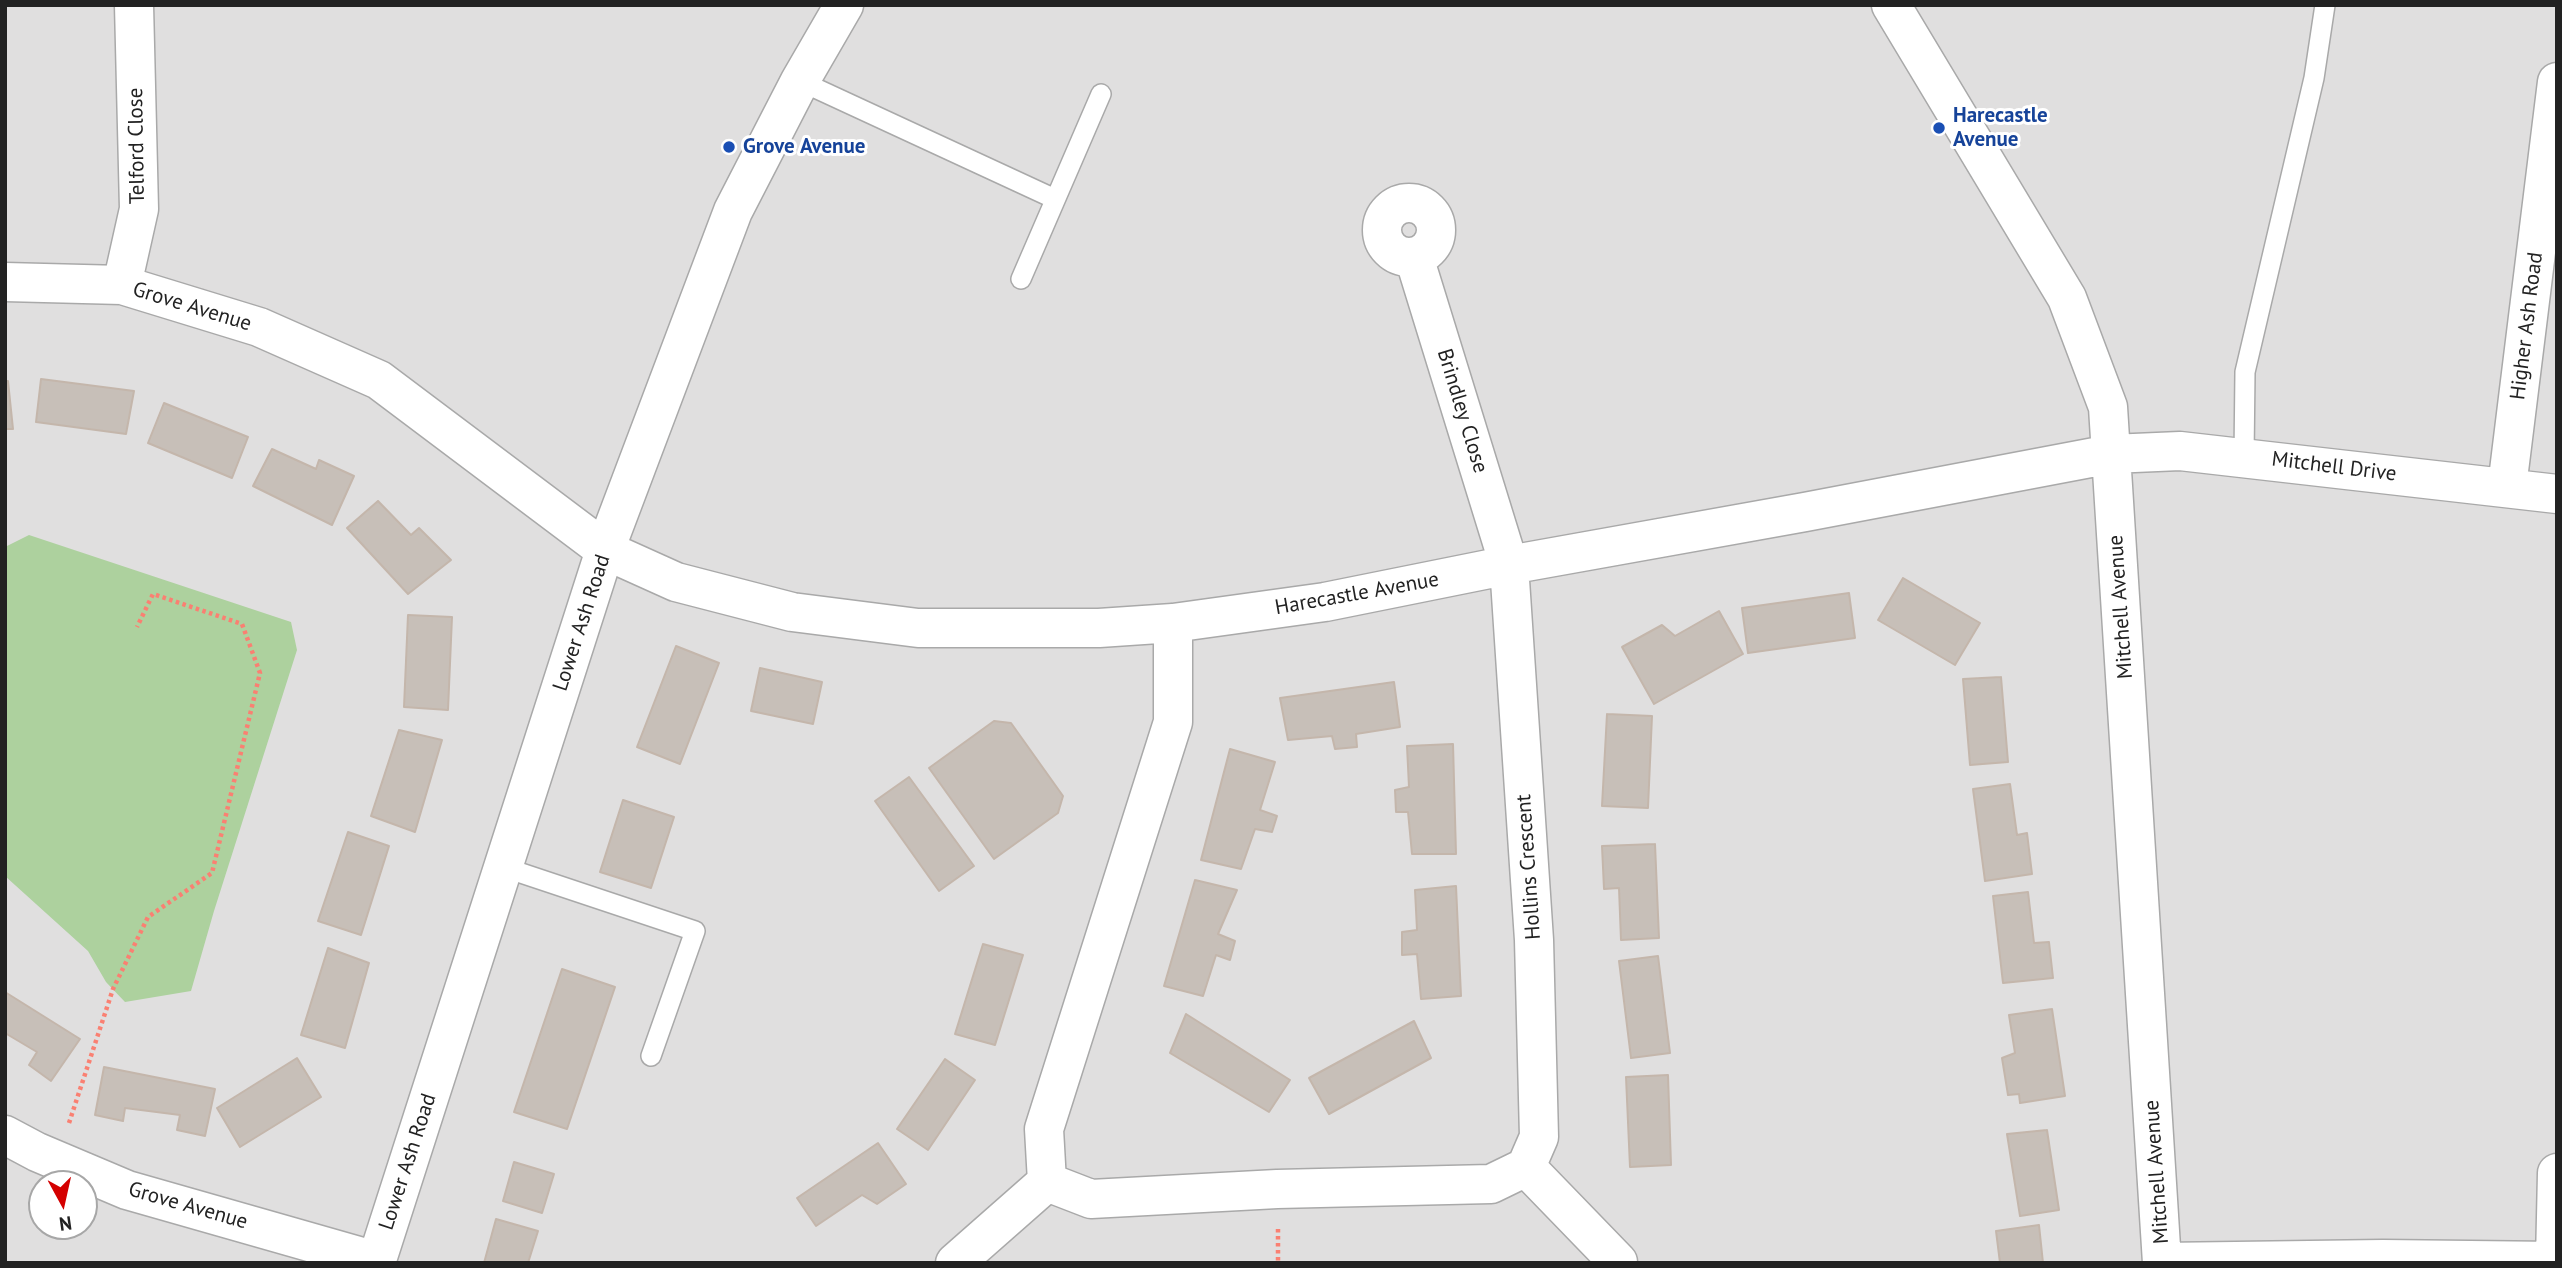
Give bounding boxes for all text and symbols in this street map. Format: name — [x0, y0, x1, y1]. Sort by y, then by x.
street label: Telford Close — [123, 88, 151, 204]
place label: Harecastle Avenue — [1953, 103, 2048, 153]
marker: Harecastle Avenue — [1931, 120, 1947, 136]
place label: Grove Avenue — [743, 134, 866, 160]
marker: Grove Avenue — [721, 139, 737, 155]
street label: Higher Ash Road — [2505, 251, 2549, 401]
street label: Grove Avenue — [130, 277, 254, 337]
street label: Brindley Close — [1431, 346, 1493, 476]
street label: Mitchell Drive — [2270, 447, 2398, 487]
street label: Mitchell Avenue — [2103, 534, 2139, 680]
street label: Lower Ash Road — [548, 552, 616, 694]
street label: Harecastle Avenue — [1273, 567, 1441, 621]
street label: Hollins Crescent — [1511, 793, 1547, 941]
street label: Lower Ash Road — [374, 1091, 442, 1233]
street label: Mitchell Avenue — [2139, 1099, 2175, 1245]
north arrow — [28, 1170, 98, 1240]
street label: Grove Avenue — [126, 1177, 250, 1235]
text: N — [58, 1211, 74, 1237]

